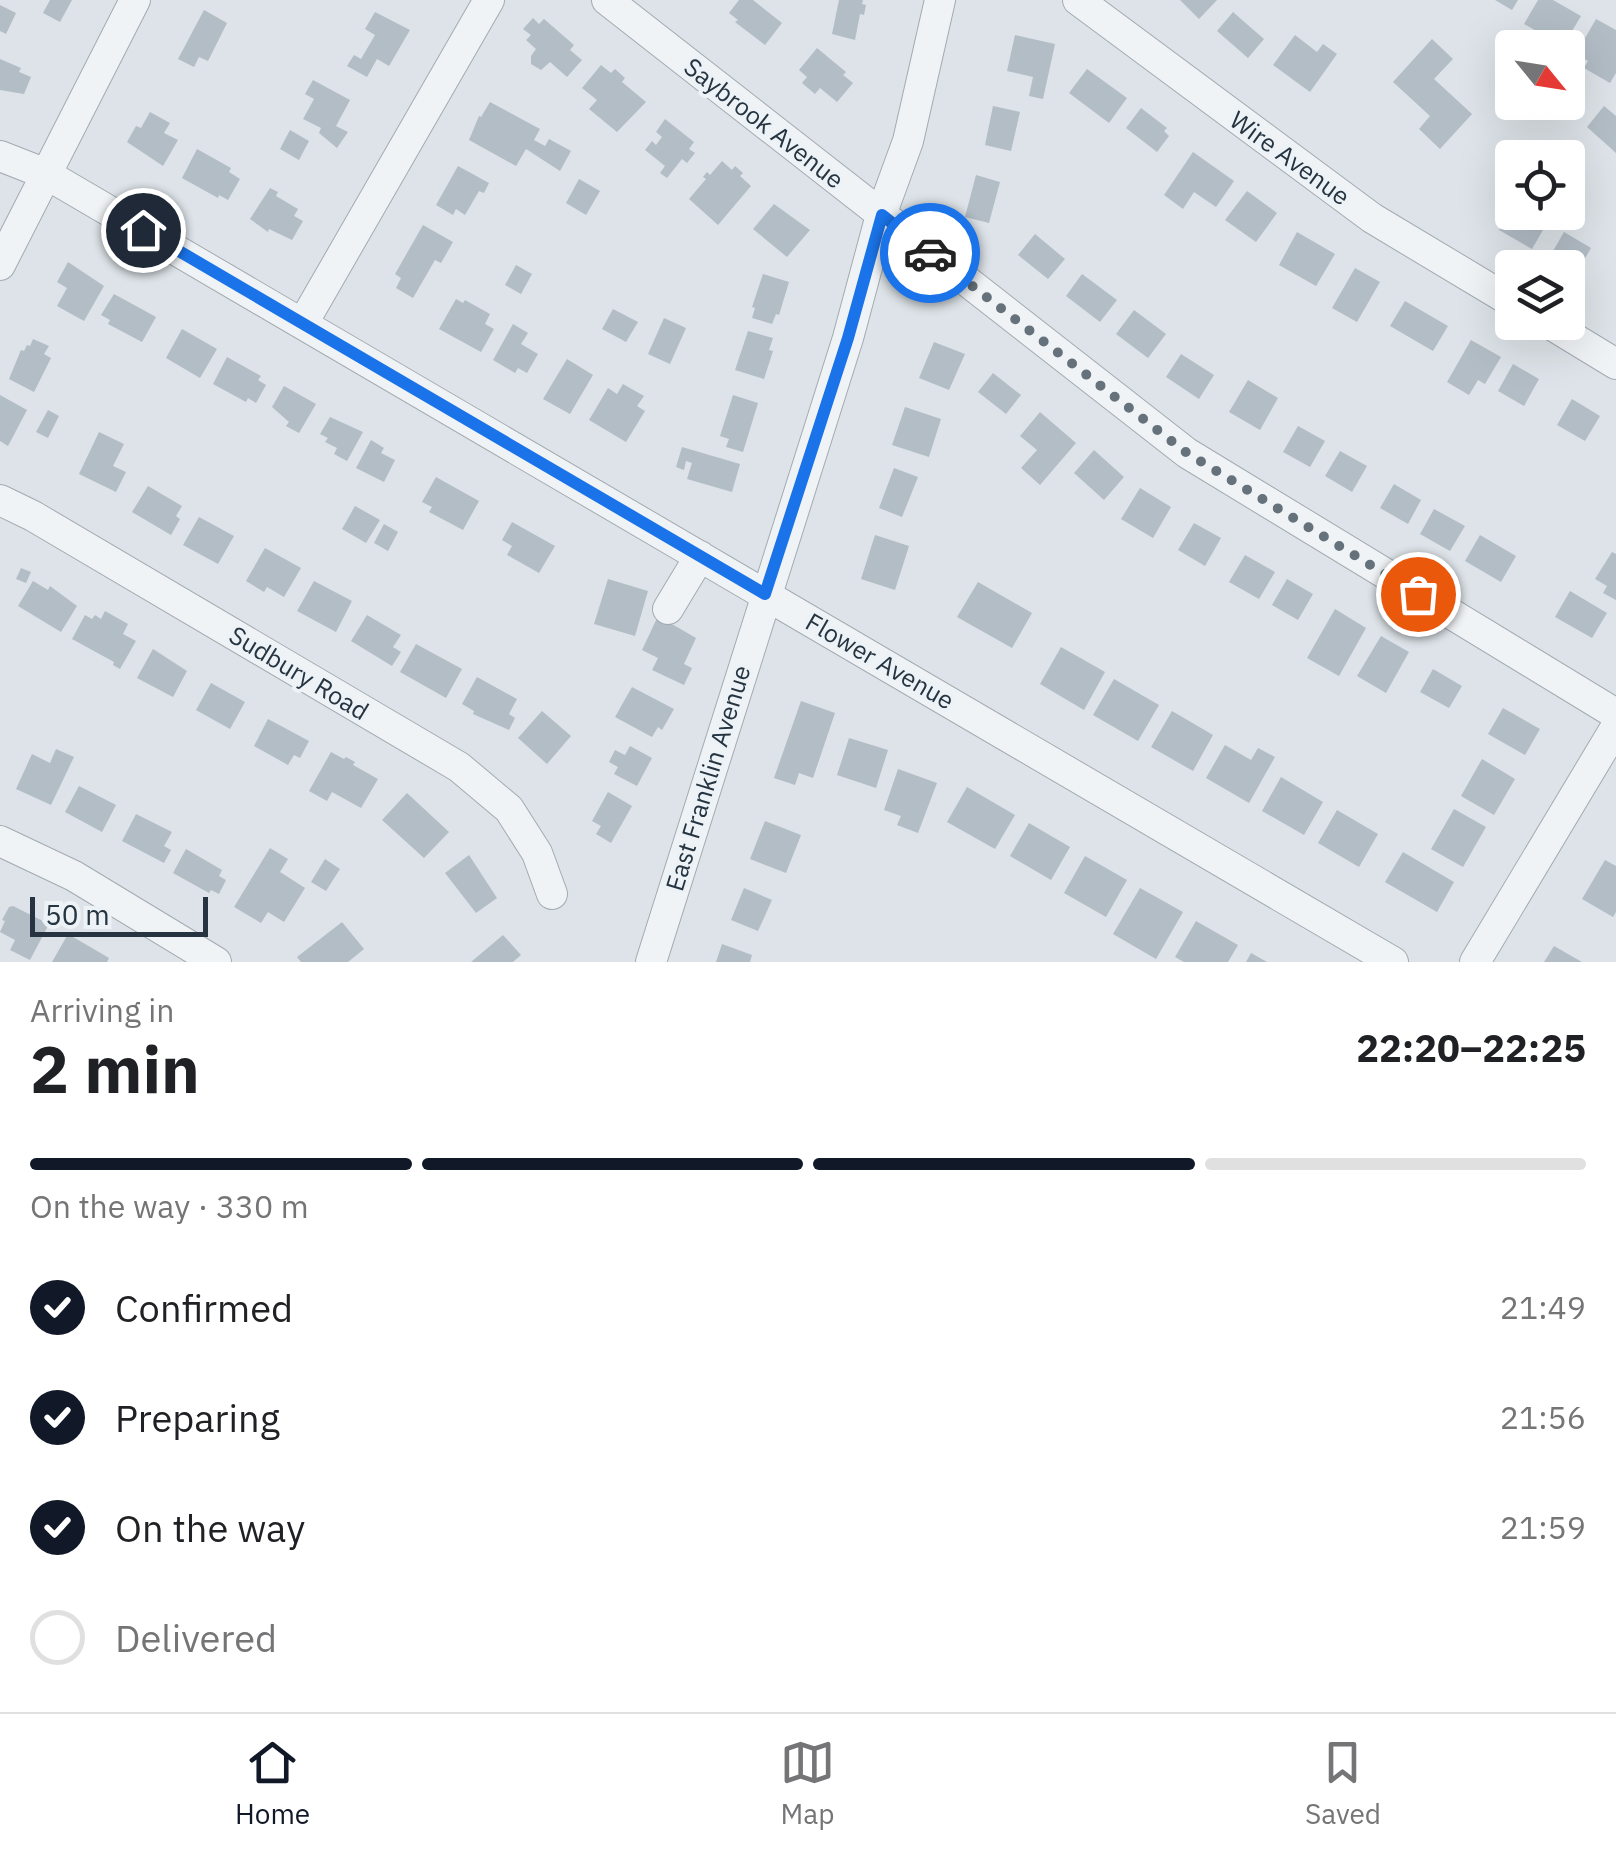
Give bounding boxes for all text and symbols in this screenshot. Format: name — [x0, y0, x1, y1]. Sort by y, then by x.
north arrow — [1495, 30, 1585, 120]
map controls — [1495, 30, 1585, 340]
street label: Saybrook Avenue — [678, 50, 851, 195]
street label: Wire Avenue — [1224, 103, 1357, 212]
button: locate — [1495, 140, 1585, 230]
pin — [101, 188, 186, 273]
icon: home — [116, 203, 171, 258]
courier — [880, 203, 980, 303]
icon: car — [903, 226, 958, 281]
button: layers — [1495, 250, 1585, 340]
pin — [1376, 552, 1461, 637]
icon: bag — [1391, 567, 1446, 622]
street label: Flower Avenue — [800, 605, 960, 716]
street label: Sudbury Road — [223, 618, 375, 727]
street label: East Franklin Avenue — [657, 661, 758, 895]
scale bar — [30, 892, 208, 936]
text: 50 m — [45, 896, 110, 933]
text: Arriving in — [30, 989, 175, 1031]
text: 22:20–22:25 — [1356, 1023, 1586, 1072]
text: 2 min — [30, 1026, 200, 1111]
text: On the way · 330 m — [30, 1185, 309, 1227]
icon: check — [30, 1280, 85, 1335]
text: Confirmed — [115, 1283, 293, 1332]
text: 21:49 — [1500, 1286, 1586, 1328]
icon: check — [30, 1390, 85, 1445]
text: Preparing — [115, 1393, 280, 1442]
text: 21:56 — [1500, 1396, 1586, 1438]
icon: check — [30, 1500, 85, 1555]
text: On the way — [115, 1503, 305, 1552]
text: 21:59 — [1500, 1506, 1586, 1548]
text: Delivered — [115, 1613, 277, 1662]
tab: Home — [235, 1735, 310, 1832]
tab: Map — [780, 1735, 835, 1832]
tab: Saved — [1305, 1735, 1381, 1832]

